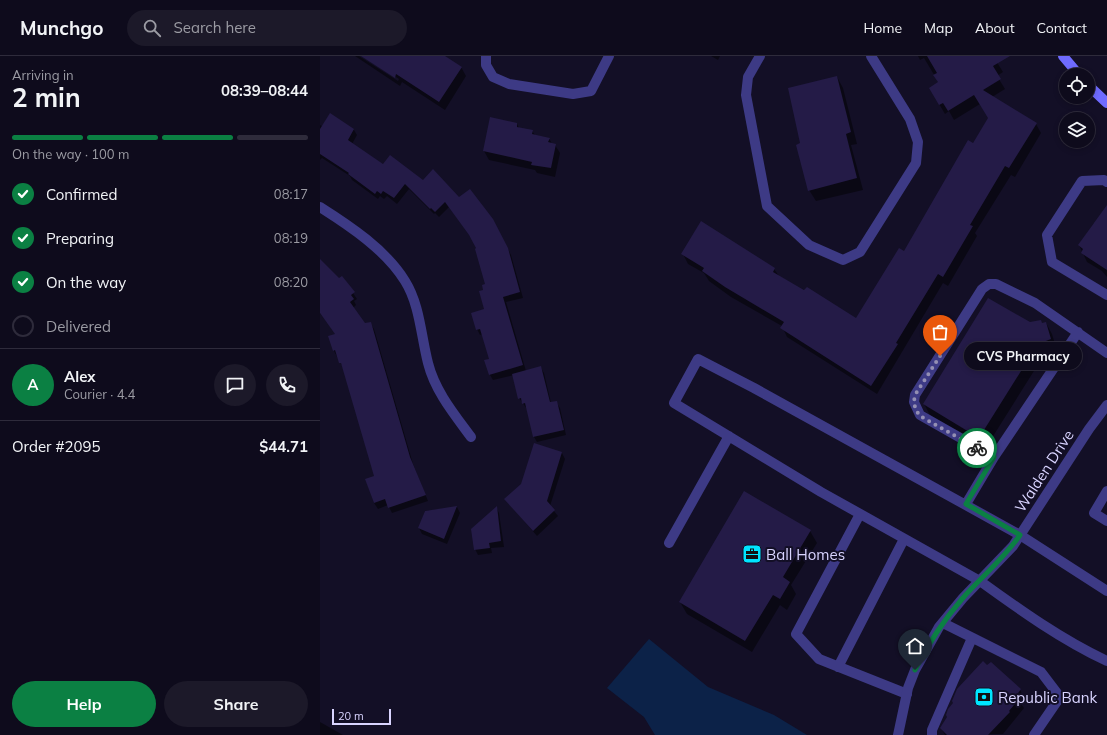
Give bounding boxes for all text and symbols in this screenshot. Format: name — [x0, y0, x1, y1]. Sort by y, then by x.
search box — [127, 10, 407, 46]
text: Munchgo — [20, 16, 103, 40]
icon: search — [141, 17, 163, 39]
text: Search here — [173, 18, 256, 37]
text: Home — [863, 19, 902, 37]
text: Map — [924, 19, 953, 37]
text: About — [975, 19, 1015, 37]
text: Contact — [1037, 19, 1087, 37]
text: Arriving in — [12, 67, 74, 83]
map controls — [1059, 68, 1095, 148]
button: locate — [1059, 68, 1095, 104]
text: 2 min — [12, 81, 81, 114]
text: 08:39–08:44 — [221, 81, 308, 100]
button: layers — [1059, 112, 1095, 148]
text: On the way · 100 m — [12, 146, 129, 162]
icon: check — [12, 183, 34, 205]
text: Confirmed — [46, 185, 117, 204]
text: 08:17 — [274, 186, 308, 202]
icon: check — [12, 227, 34, 249]
text: Preparing — [46, 229, 114, 248]
text: 08:19 — [274, 230, 308, 246]
icon: check — [12, 271, 34, 293]
text: On the way — [46, 273, 126, 292]
text: 08:20 — [274, 274, 308, 290]
pin — [923, 315, 957, 356]
text: Delivered — [46, 317, 111, 336]
icon: bag — [929, 321, 951, 343]
callout: CVS Pharmacy — [964, 342, 1082, 370]
text: CVS Pharmacy — [977, 348, 1069, 364]
button: chat — [214, 364, 256, 406]
button: phone — [266, 364, 308, 406]
text: Alex — [64, 367, 96, 386]
text: A — [27, 375, 39, 394]
text: Courier · 4.4 — [64, 386, 135, 402]
street label: Walden Drive — [1010, 426, 1078, 516]
courier — [957, 428, 997, 468]
text: Order #2095 — [12, 437, 100, 456]
text: $44.71 — [259, 437, 308, 456]
icon: bike — [966, 437, 988, 459]
office icon: Ball Homes — [741, 543, 763, 565]
place label: Ball Homes — [766, 545, 845, 564]
pin — [898, 629, 932, 670]
icon: home — [904, 635, 926, 657]
button: Help — [12, 681, 156, 727]
button: Share — [164, 681, 308, 727]
bank icon: Republic Bank — [973, 686, 995, 708]
place label: Republic Bank — [998, 688, 1097, 707]
scale bar — [332, 707, 391, 726]
text: 20 m — [338, 709, 364, 723]

